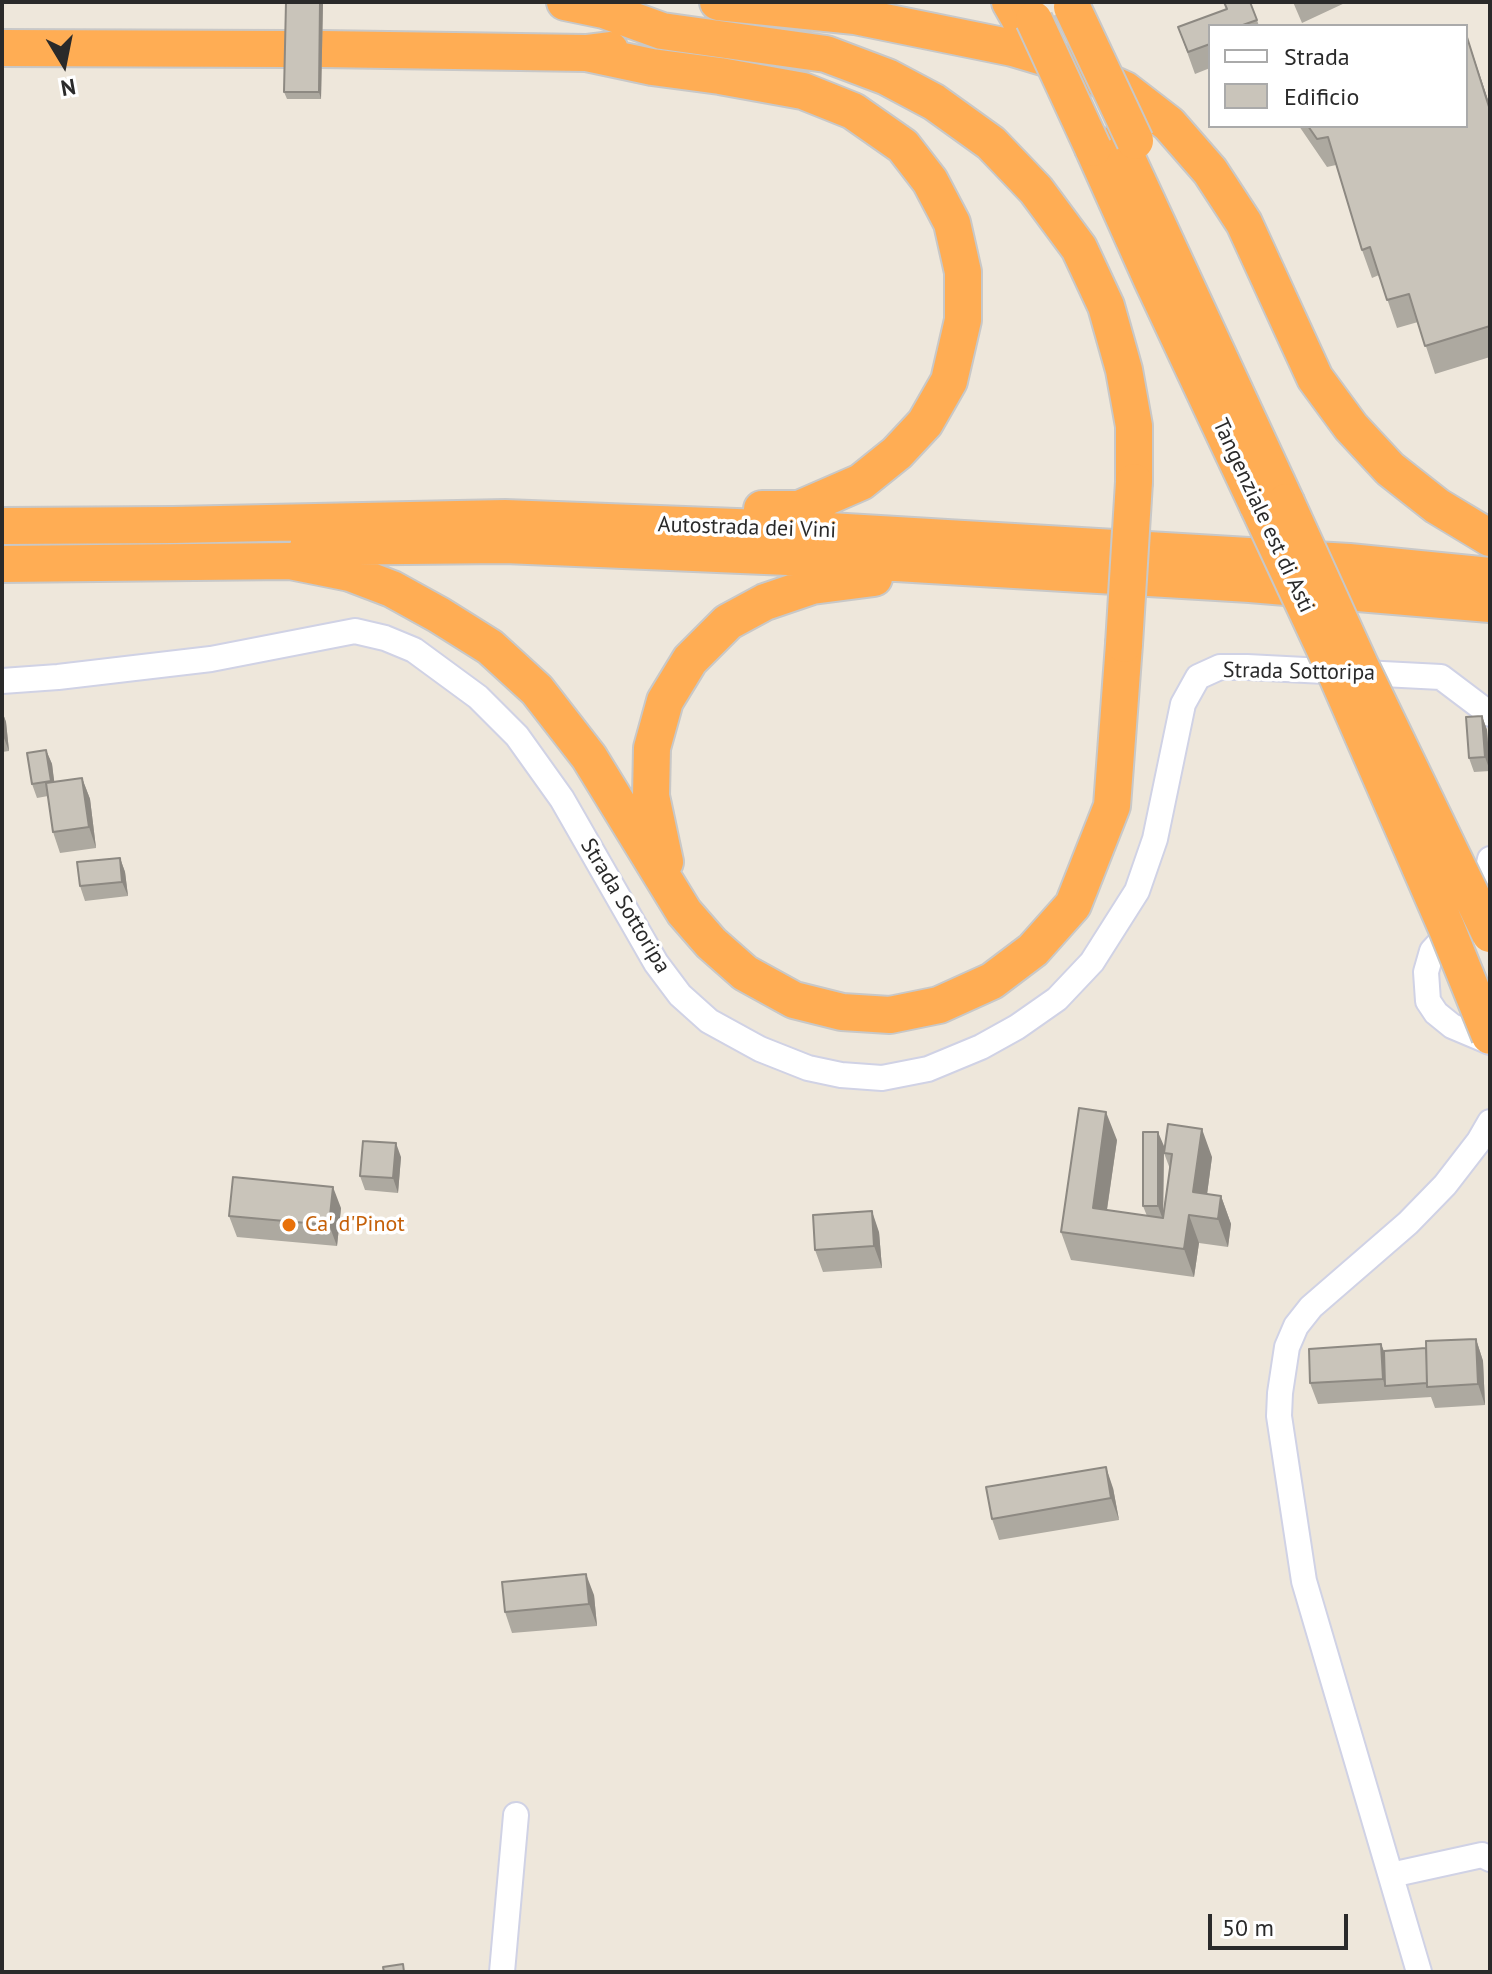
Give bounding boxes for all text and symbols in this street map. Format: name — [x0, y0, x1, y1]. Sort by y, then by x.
north arrow — [24, 24, 104, 104]
legend — [1208, 24, 1468, 128]
text: Strada — [1284, 41, 1350, 72]
text: N — [59, 73, 78, 103]
text: Edificio — [1284, 81, 1359, 112]
street label: Tangenziale est di Asti — [1206, 415, 1320, 617]
street label: Autostrada dei Vini — [657, 512, 837, 544]
street label: Strada Sottoripa — [1223, 657, 1375, 687]
street label: Strada Sottoripa — [574, 834, 676, 978]
place label: Ca' d'Pinot — [305, 1212, 405, 1238]
marker: Ca' d'Pinot — [280, 1216, 298, 1234]
scale bar — [1212, 1898, 1352, 1948]
text: 50 m — [1222, 1912, 1274, 1943]

